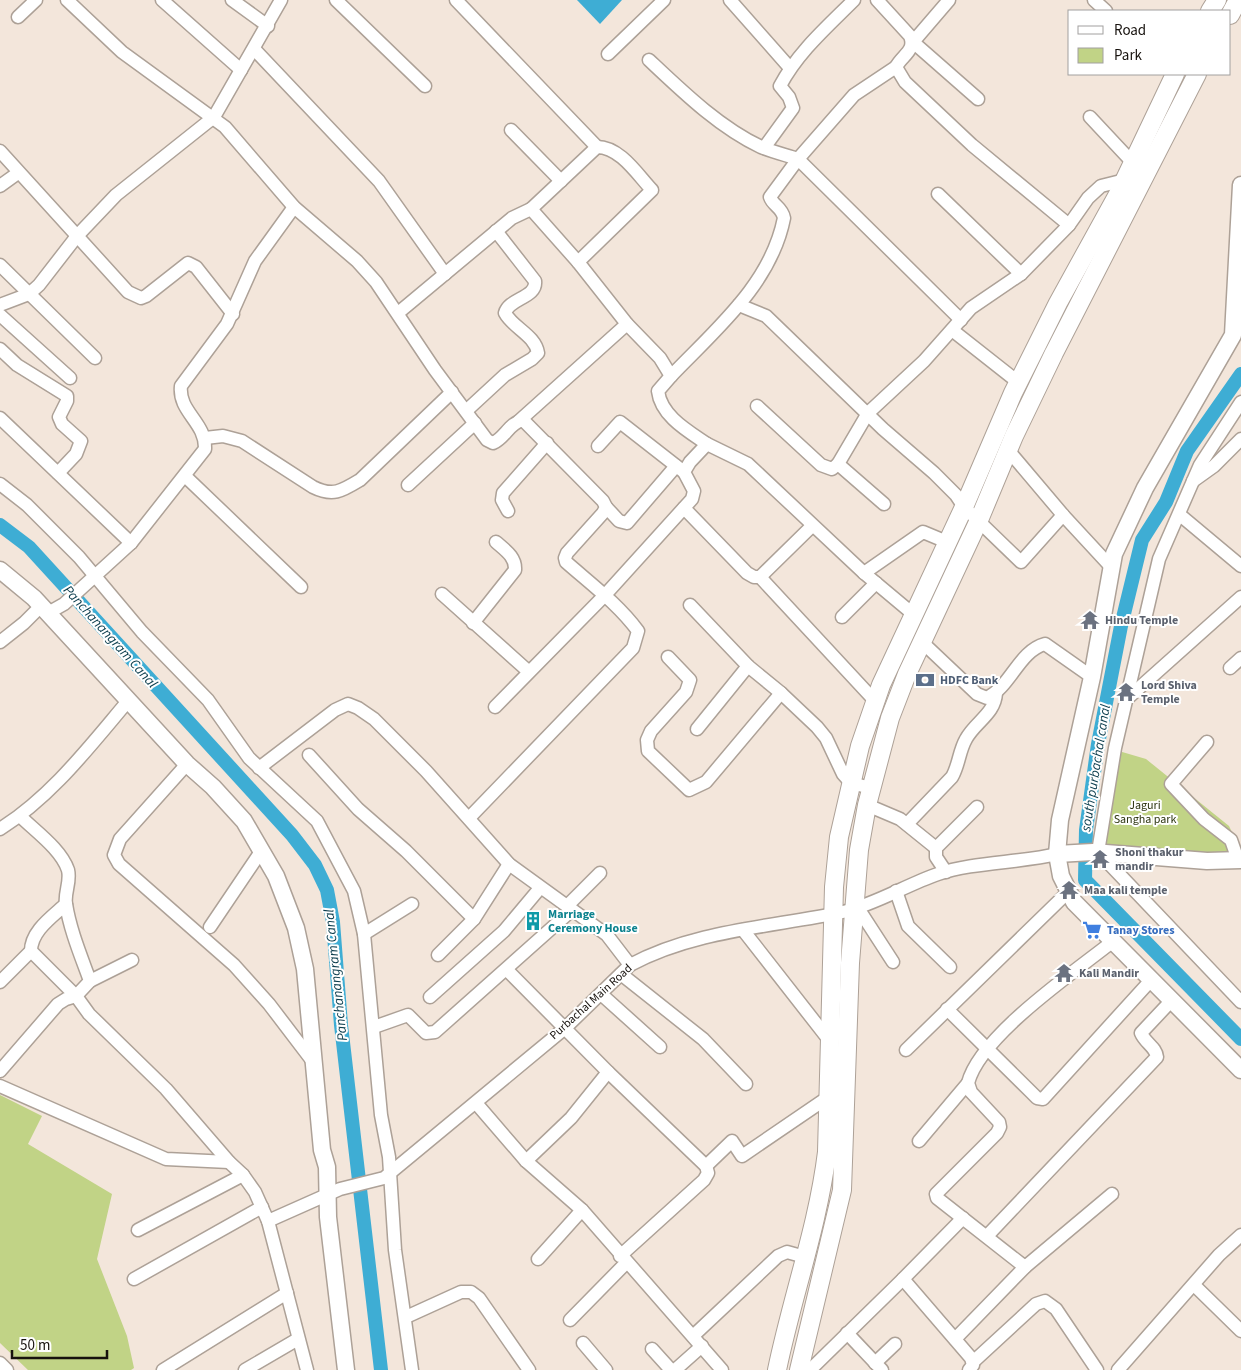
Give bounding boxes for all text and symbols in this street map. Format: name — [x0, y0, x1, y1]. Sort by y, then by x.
legend — [1068, 10, 1231, 75]
text: Road — [1114, 20, 1146, 41]
text: Park — [1114, 45, 1143, 66]
water label: Panchanangram Canal — [58, 581, 162, 693]
temple icon: Hindu Temple — [1079, 609, 1101, 631]
place label: Hindu Temple — [1105, 612, 1178, 629]
bank icon: HDFC Bank — [914, 669, 936, 691]
place label: HDFC Bank — [940, 672, 999, 689]
place label: Lord Shiva Temple — [1141, 677, 1197, 708]
temple icon: Lord Shiva Temple — [1115, 681, 1137, 703]
water label: south purbachal canal — [1076, 703, 1116, 834]
park label: Jaguri Sangha park — [1114, 797, 1176, 828]
place label: Shoni thakur mandir — [1115, 844, 1184, 875]
temple icon: Shoni thakur mandir — [1089, 848, 1111, 870]
temple icon: Maa kali temple — [1058, 879, 1080, 901]
place label: Maa kali temple — [1084, 882, 1168, 899]
place label: Marriage Ceremony House — [548, 906, 638, 937]
water label: Panchanangram Canal — [319, 908, 353, 1042]
building icon: Marriage Ceremony House — [522, 910, 544, 932]
supermarket icon: Tanay Stores — [1081, 919, 1103, 941]
place label: Tanay Stores — [1107, 922, 1175, 939]
street label: Purbachal Main Road — [546, 960, 636, 1044]
temple icon: Kali Mandir — [1053, 962, 1075, 984]
place label: Kali Mandir — [1079, 965, 1139, 982]
scale bar — [12, 1328, 108, 1360]
text: 50 m — [20, 1335, 50, 1356]

